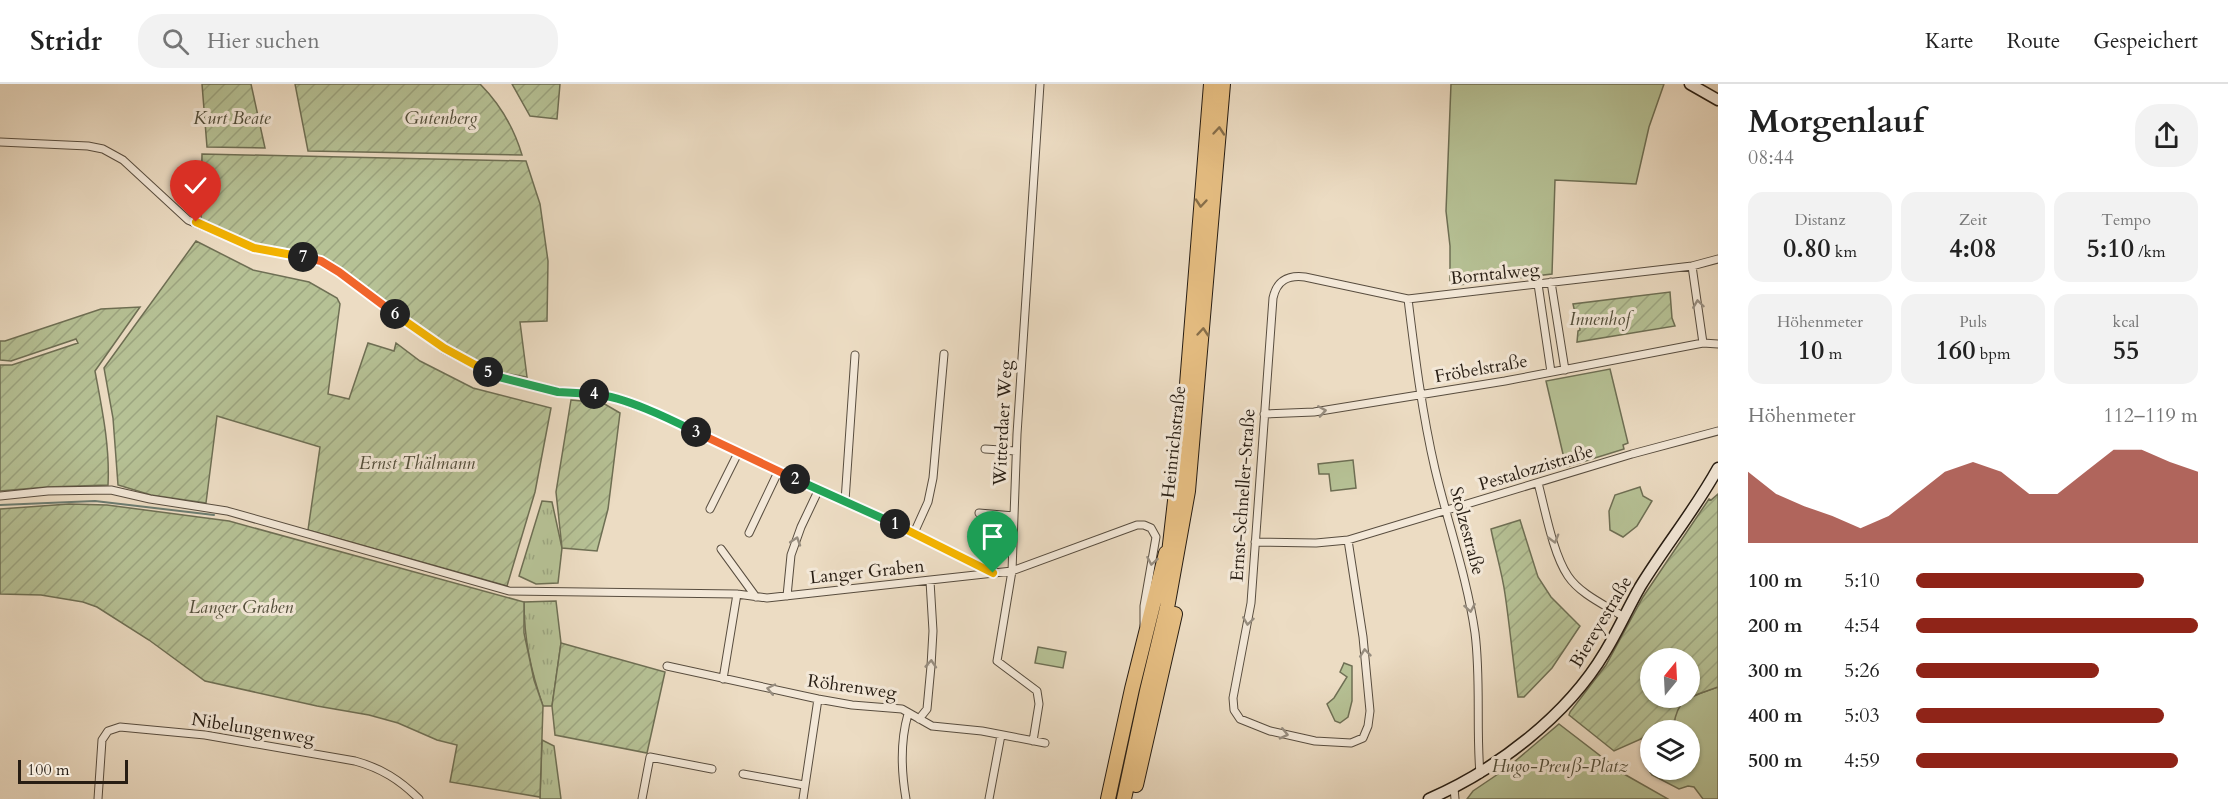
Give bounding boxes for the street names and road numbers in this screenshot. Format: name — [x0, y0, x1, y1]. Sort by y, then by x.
street label: Borntalweg — [1449, 257, 1542, 291]
street label: Fröbelstraße — [1433, 349, 1529, 389]
street label: Witterdaer Weg — [987, 358, 1019, 488]
street label: Heinrichstraße — [1156, 384, 1192, 500]
street label: Ernst-Schneller-Straße — [1224, 408, 1262, 582]
street label: Pestalozzistraße — [1476, 439, 1596, 497]
street label: Stolzestraße — [1443, 484, 1491, 578]
street label: Langer Graben — [808, 553, 926, 590]
street label: Biereyestraße — [1564, 571, 1638, 673]
street label: Röhrenweg — [806, 668, 899, 706]
street label: Nibelungenweg — [190, 707, 317, 751]

